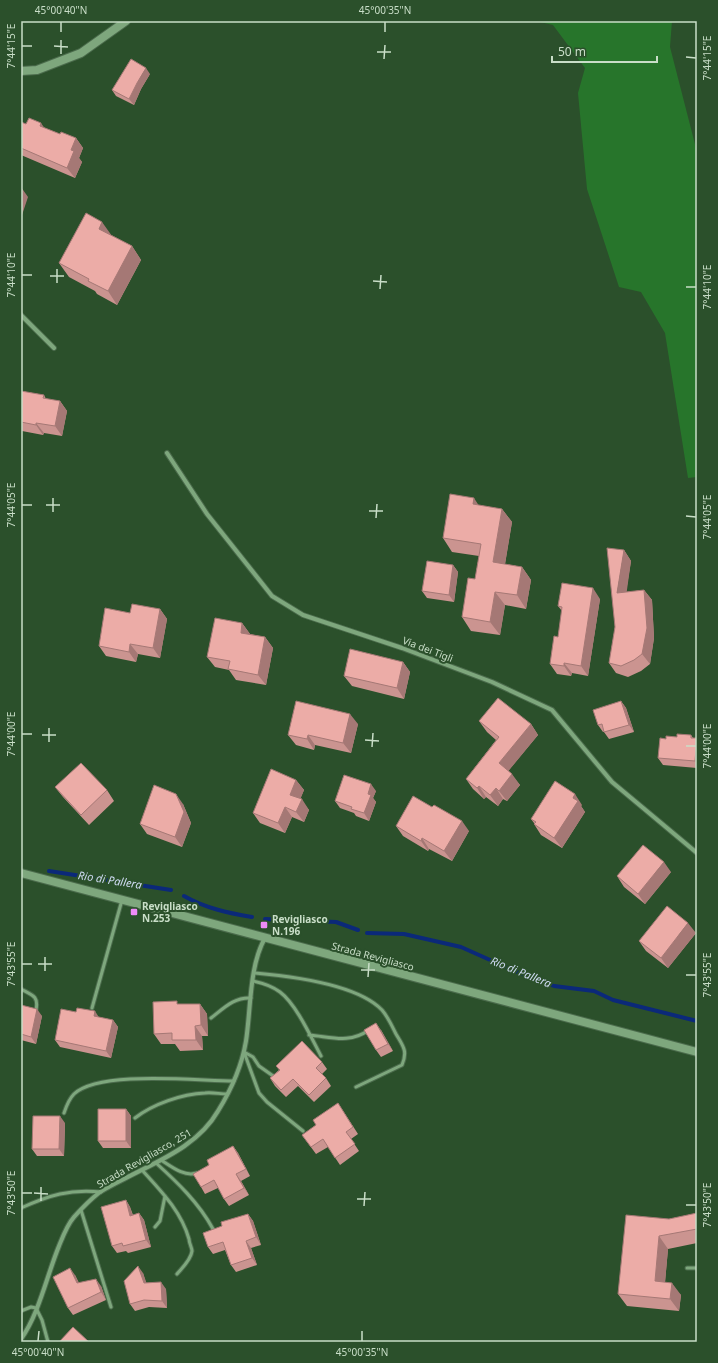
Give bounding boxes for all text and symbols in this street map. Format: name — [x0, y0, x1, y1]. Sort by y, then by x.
text: 45°00'40"N — [35, 3, 87, 17]
text: 45°00'35"N — [359, 3, 411, 17]
text: 7°44'15"E — [4, 24, 18, 68]
text: 7°44'15"E — [700, 36, 714, 80]
scale bar — [552, 38, 657, 64]
text: 50 m — [558, 43, 586, 60]
text: 7°44'10"E — [4, 253, 18, 297]
text: 7°44'10"E — [700, 265, 714, 309]
text: 7°44'05"E — [4, 483, 18, 527]
text: 7°44'05"E — [700, 495, 714, 539]
street label: Via dei Tigli — [401, 633, 455, 665]
text: 7°44'00"E — [4, 712, 18, 756]
text: 7°44'00"E — [700, 724, 714, 768]
water label: Rio di Pallera — [77, 867, 144, 892]
place label: Revigliasco N.253 — [142, 899, 198, 925]
marker: Revigliasco N.253 — [129, 907, 139, 917]
place label: Revigliasco N.196 — [272, 912, 328, 938]
marker: Revigliasco N.196 — [259, 920, 269, 930]
street label: Strada Revigliasco — [330, 938, 416, 974]
text: 7°43'55"E — [4, 942, 18, 986]
water label: Rio di Pallera — [489, 953, 555, 991]
text: 7°43'55"E — [700, 953, 714, 997]
street label: Strada Revigliasco, 251 — [94, 1125, 194, 1191]
text: 7°43'50"E — [4, 1171, 18, 1215]
text: 7°43'50"E — [700, 1183, 714, 1227]
text: 45°00'40"N — [12, 1345, 64, 1359]
text: 45°00'35"N — [336, 1345, 388, 1359]

